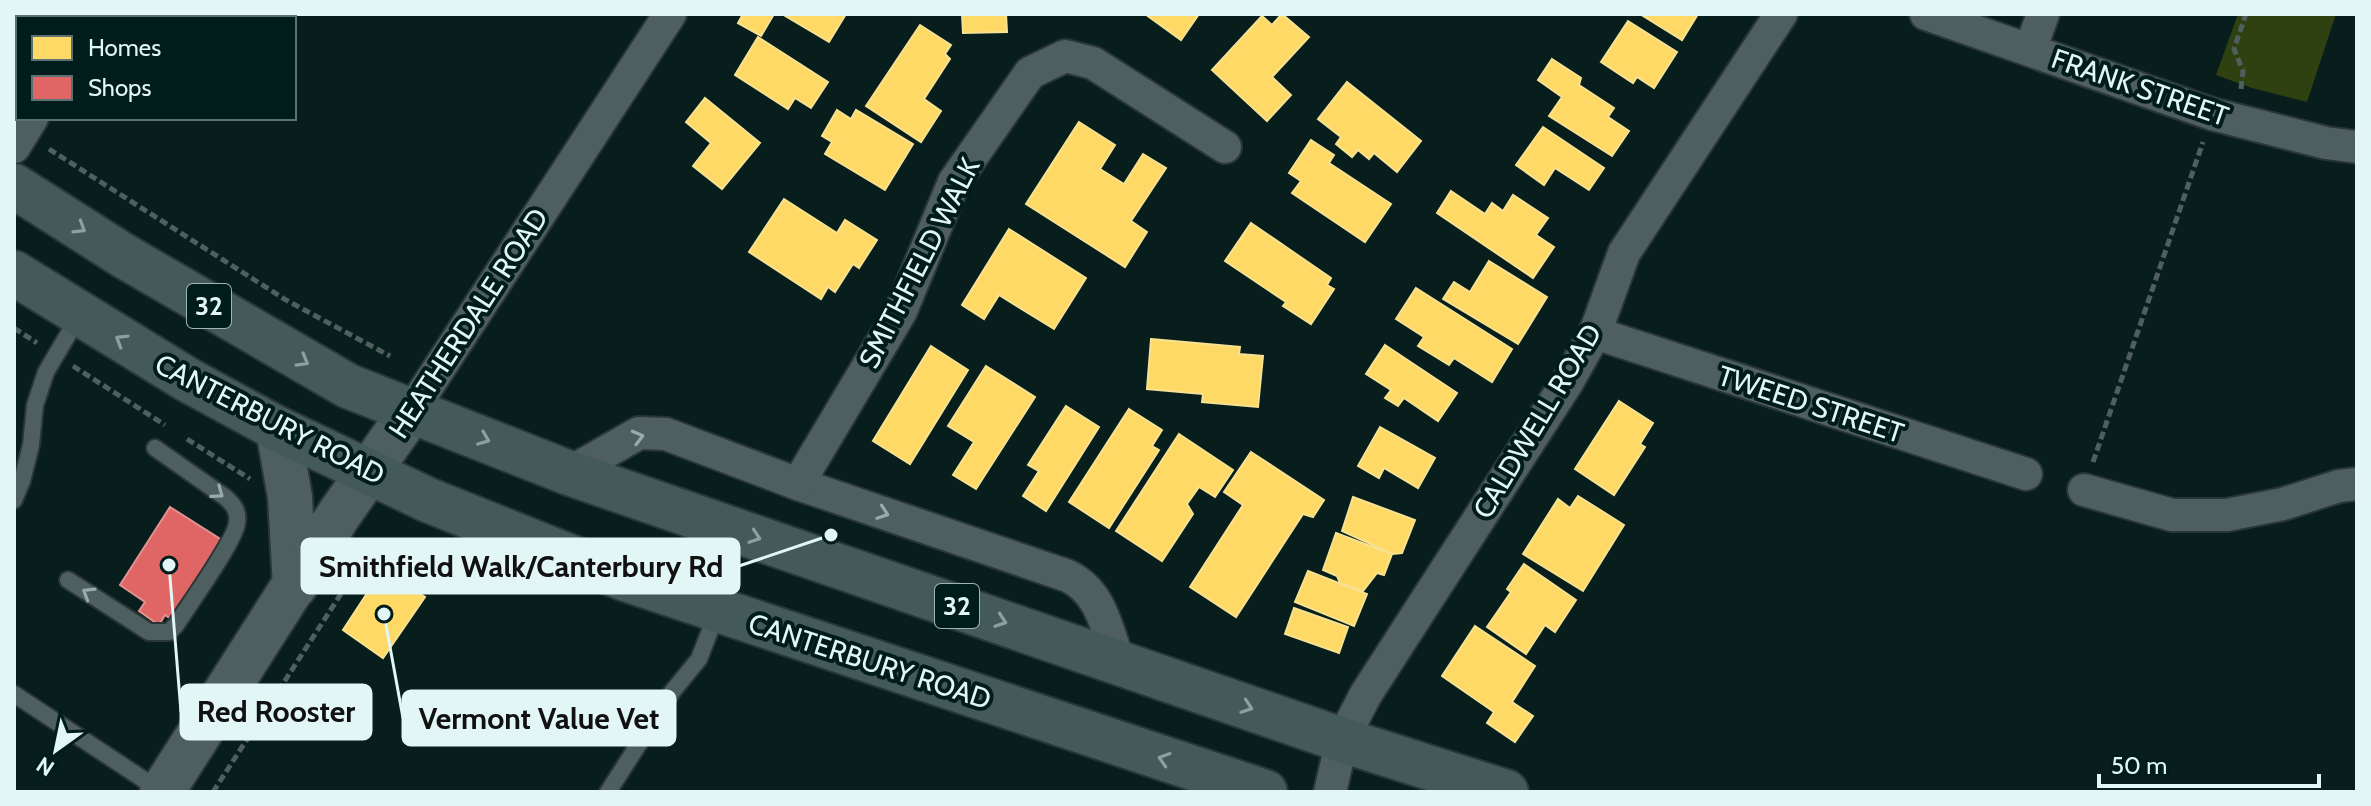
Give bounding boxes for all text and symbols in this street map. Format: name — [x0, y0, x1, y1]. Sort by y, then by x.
legend — [16, 16, 296, 120]
text: Homes — [88, 33, 161, 62]
street label: FRANK STREET — [2047, 41, 2233, 133]
text: Shops — [88, 73, 151, 102]
street label: SMITHFIELD WALK — [851, 152, 987, 374]
street label: HEATHERDALE ROAD — [381, 202, 555, 444]
one-way arrow — [71, 218, 86, 233]
road number: 32 — [187, 284, 231, 328]
street label: CALDWELL ROAD — [1466, 318, 1608, 524]
one-way arrow — [115, 334, 130, 350]
street label: CANTERBURY ROAD — [150, 346, 390, 492]
one-way arrow — [295, 351, 309, 366]
street label: TWEED STREET — [1714, 358, 1908, 450]
one-way arrow — [476, 429, 490, 446]
one-way arrow — [631, 429, 644, 446]
one-way arrow — [210, 483, 224, 498]
one-way arrow — [875, 503, 889, 519]
one-way arrow — [747, 527, 761, 543]
callout: Smithfield Walk/Canterbury Rd — [302, 539, 739, 593]
text: Smithfield Walk/Canterbury Rd — [319, 548, 723, 585]
road number: 32 — [935, 584, 979, 628]
one-way arrow — [83, 587, 97, 602]
street label: CANTERBURY ROAD — [744, 606, 996, 716]
one-way arrow — [993, 612, 1007, 628]
callout: Red Rooster — [181, 685, 371, 739]
callout: Vermont Value Vet — [403, 691, 675, 745]
text: Red Rooster — [197, 693, 355, 730]
one-way arrow — [1239, 697, 1253, 713]
text: Vermont Value Vet — [419, 700, 659, 737]
north arrow — [16, 710, 96, 790]
scale bar — [2099, 738, 2319, 788]
text: N — [32, 751, 59, 782]
text: 50 m — [2111, 751, 2167, 780]
one-way arrow — [1158, 752, 1172, 768]

